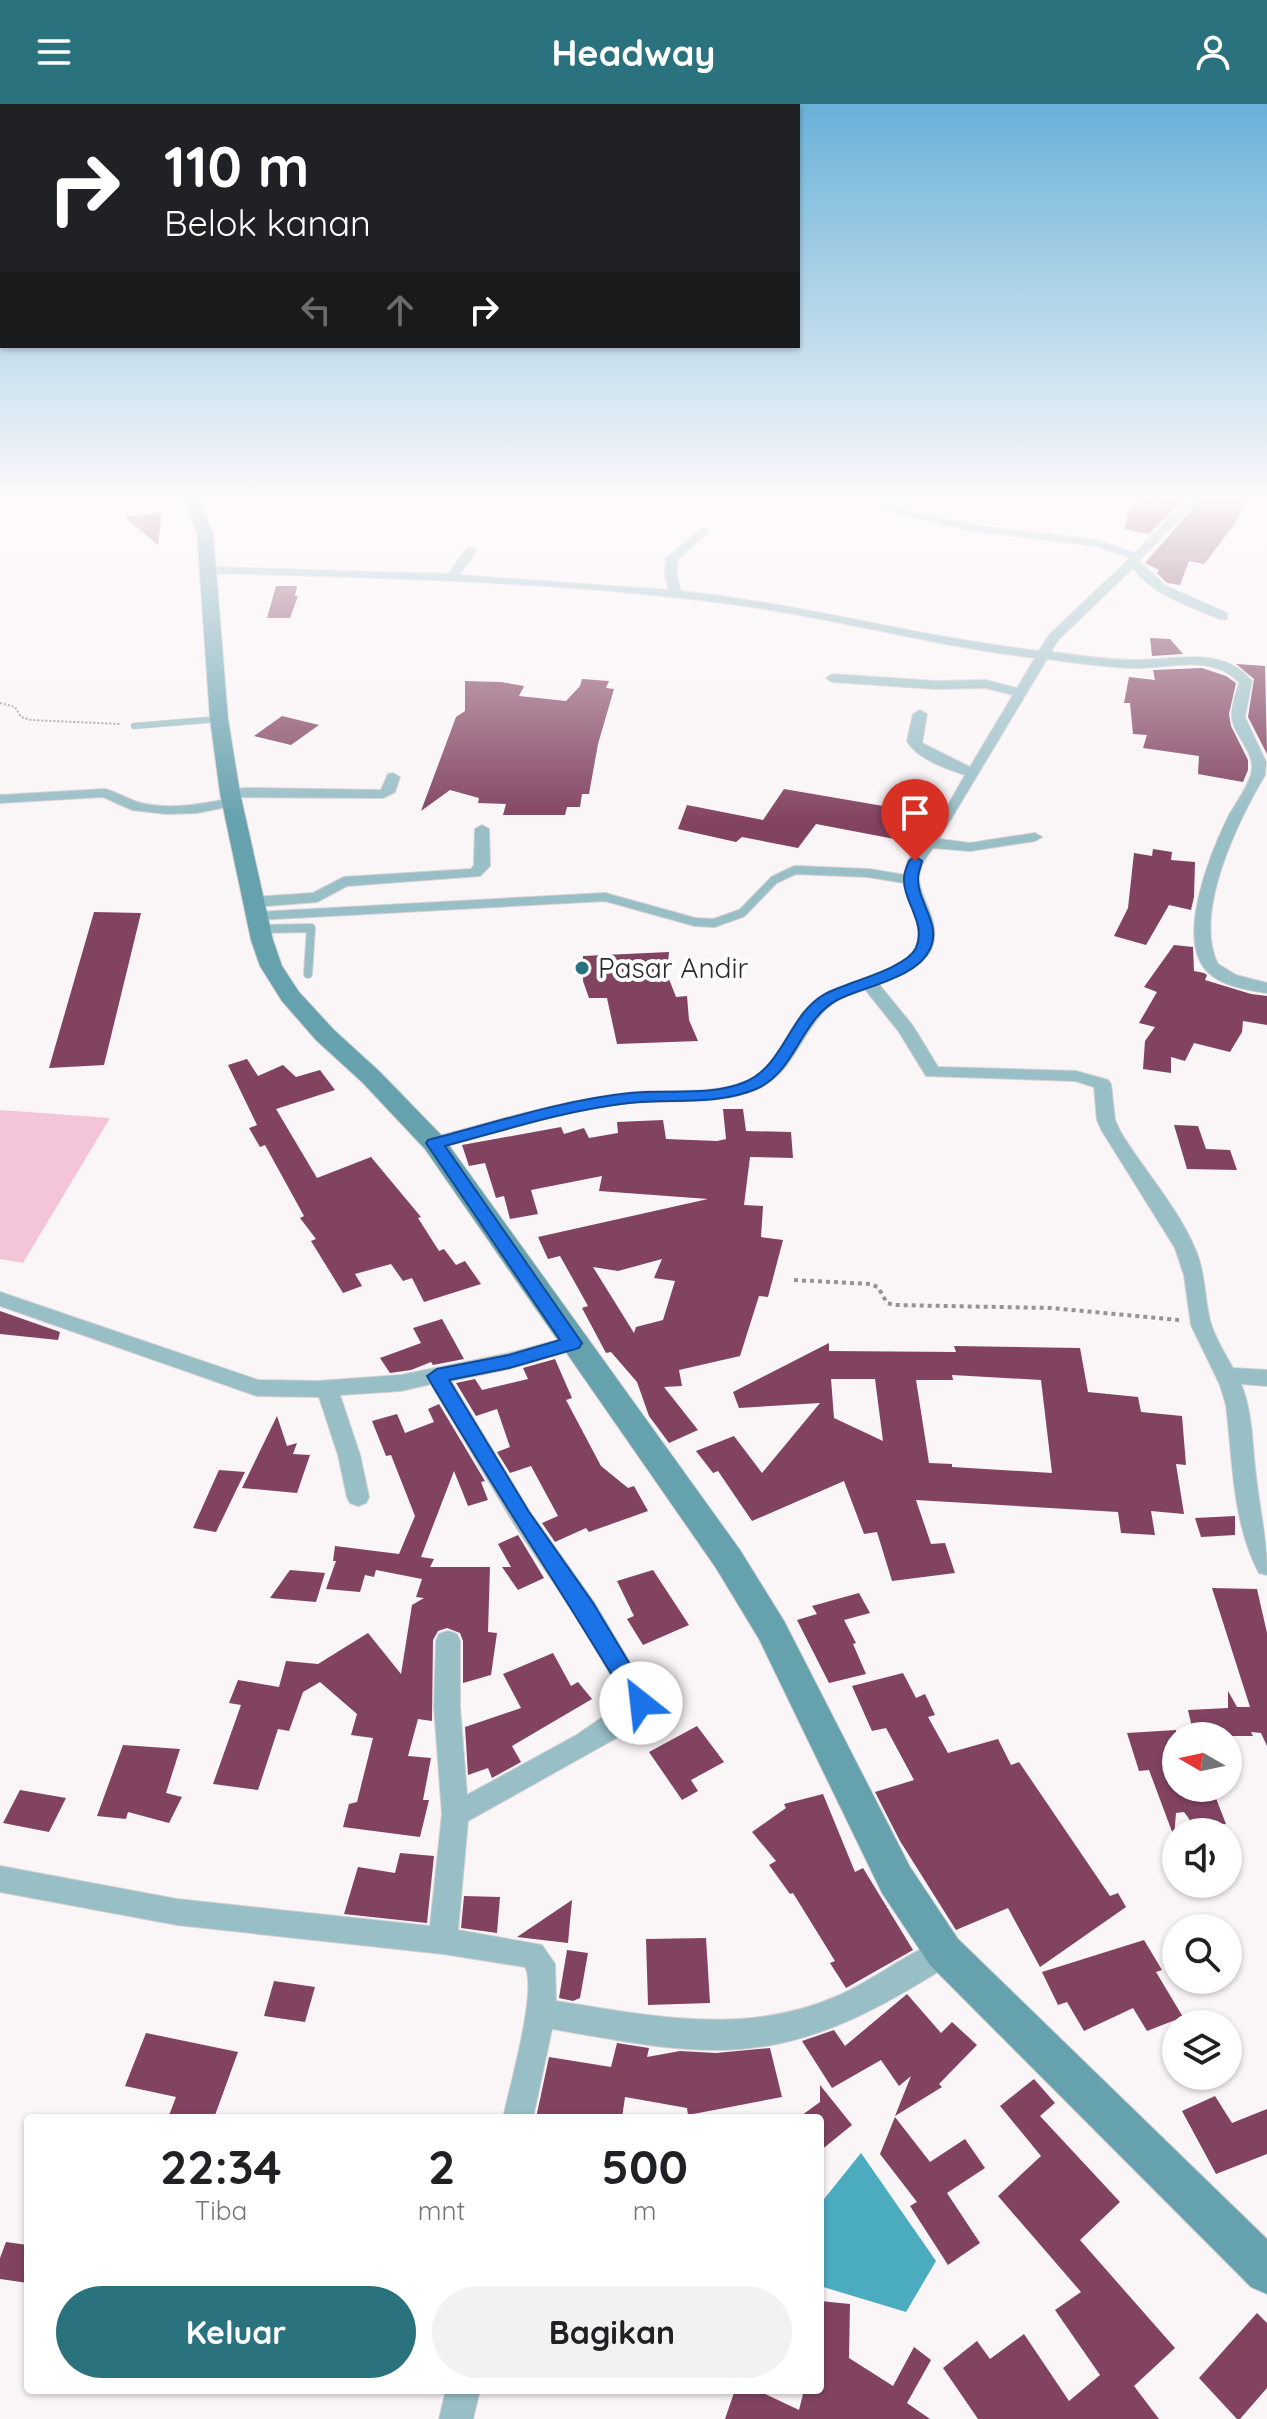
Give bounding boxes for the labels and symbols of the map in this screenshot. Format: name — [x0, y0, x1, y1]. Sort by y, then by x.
pin — [881, 779, 949, 861]
place label: Pasar Andir — [598, 950, 749, 985]
marker: Pasar Andir — [573, 959, 591, 977]
position arrow — [599, 1661, 683, 1745]
north arrow — [1162, 1722, 1242, 1802]

